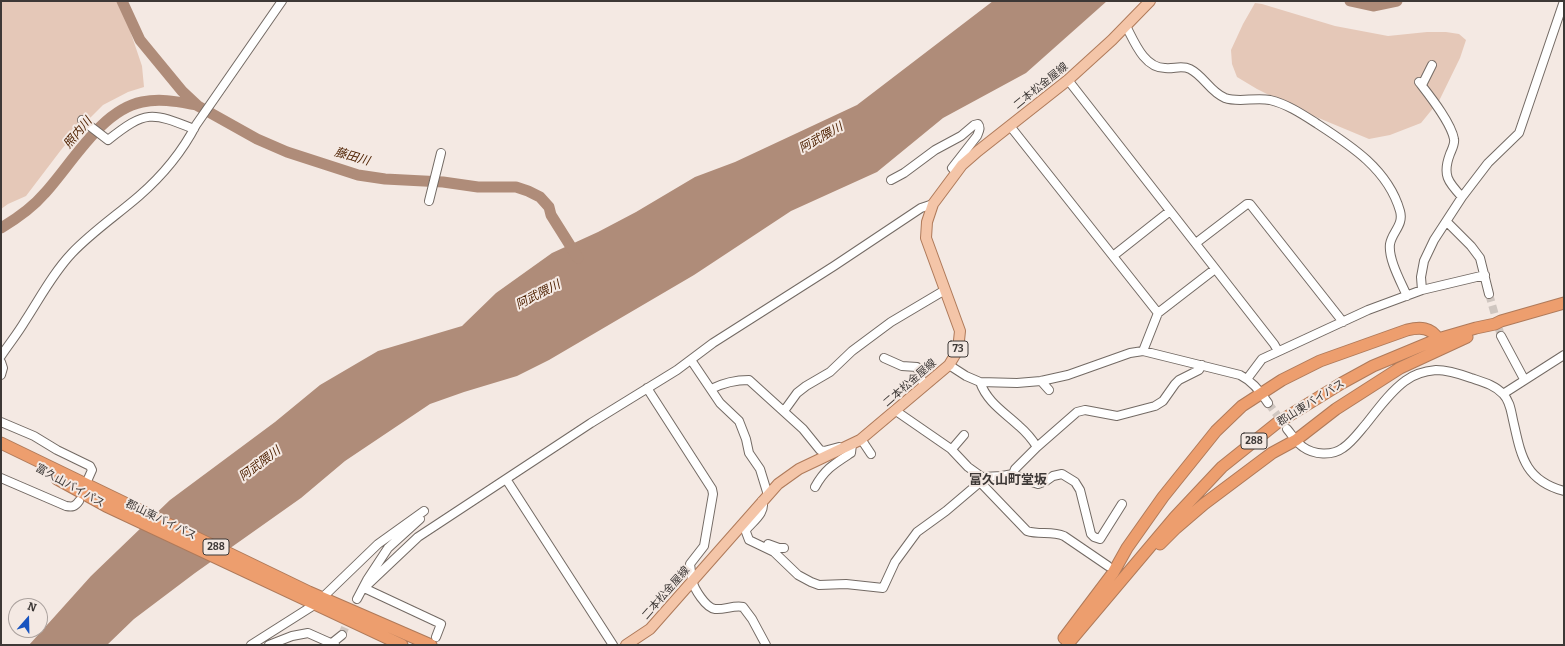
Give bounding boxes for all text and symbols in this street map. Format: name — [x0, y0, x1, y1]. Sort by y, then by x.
street label: 二本松金屋線 — [1011, 60, 1071, 112]
water label: 照内川 — [61, 115, 95, 151]
water label: 阿武隈川 — [797, 120, 845, 156]
water label: 藤田川 — [333, 145, 371, 169]
water label: 阿武隈川 — [513, 278, 563, 312]
road number: 73 — [948, 341, 968, 357]
street label: 二本松金屋線 — [881, 356, 939, 410]
street label: 郡山東バイパス — [1275, 377, 1347, 429]
road number: 288 — [1241, 433, 1267, 449]
water label: 阿武隈川 — [236, 444, 284, 484]
street label: 富久山バイパス — [33, 462, 107, 510]
district label: 富久山町堂坂 — [969, 472, 1047, 488]
street label: 郡山東バイパス — [124, 497, 198, 543]
road number: 288 — [203, 539, 229, 555]
street label: 二本松金屋線 — [639, 564, 693, 622]
north arrow — [8, 598, 48, 638]
text: N — [26, 600, 38, 615]

